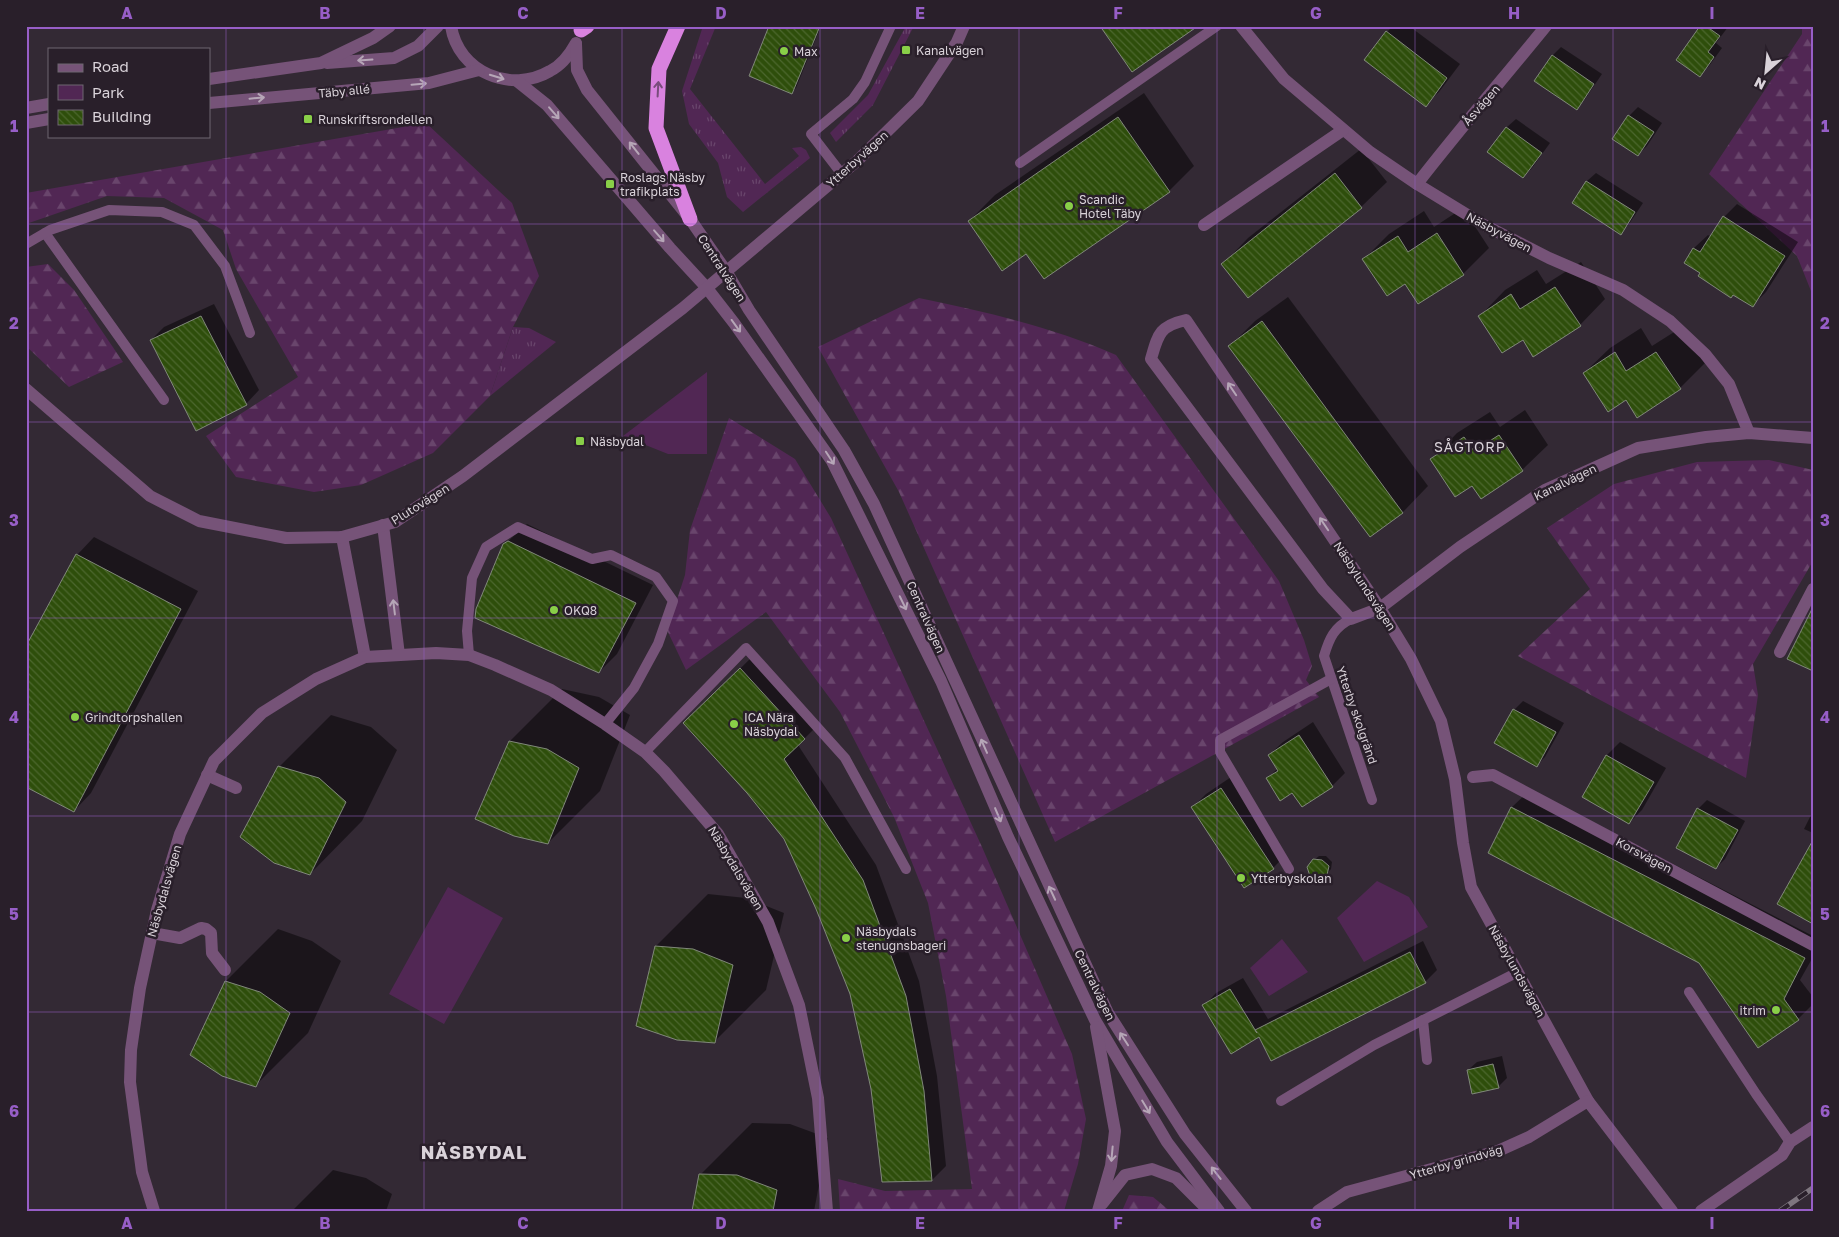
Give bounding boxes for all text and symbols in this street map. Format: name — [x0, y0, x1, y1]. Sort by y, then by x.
text: A — [121, 3, 133, 23]
text: B — [319, 3, 331, 23]
text: C — [517, 3, 529, 23]
text: D — [715, 3, 727, 23]
text: E — [915, 3, 925, 23]
text: F — [1113, 3, 1123, 23]
text: G — [1310, 3, 1322, 23]
text: H — [1508, 3, 1520, 23]
text: I — [1709, 3, 1715, 23]
place label: Kanalvägen — [916, 43, 984, 58]
place label: Max — [794, 44, 818, 59]
marker: Kanalvägen — [900, 44, 912, 56]
marker: Max — [778, 45, 790, 57]
legend — [48, 48, 210, 138]
north arrow — [1742, 48, 1792, 98]
one-way arrow — [358, 56, 374, 65]
text: Road — [92, 57, 129, 75]
one-way arrow — [489, 73, 505, 83]
text: N — [1751, 74, 1768, 94]
one-way arrow — [411, 79, 427, 89]
street label: Täby allé — [318, 81, 370, 101]
one-way arrow — [654, 81, 663, 97]
street label: Åsvägen — [1459, 81, 1503, 129]
text: Park — [92, 83, 125, 101]
one-way arrow — [249, 94, 265, 103]
one-way arrow — [548, 106, 559, 119]
text: Building — [92, 107, 152, 125]
place label: Runskriftsrondellen — [318, 112, 433, 127]
marker: Runskriftsrondellen — [302, 113, 314, 125]
text: 1 — [10, 116, 18, 136]
text: 1 — [1821, 116, 1829, 136]
street label: Ytterbyvägen — [823, 127, 891, 191]
one-way arrow — [628, 142, 639, 155]
place label: Roslags Näsby trafikplats — [620, 170, 705, 199]
marker: Roslags Näsby trafikplats — [604, 178, 616, 190]
place label: Scandic Hotel Täby — [1079, 192, 1142, 221]
marker: Scandic Hotel Täby — [1063, 200, 1075, 212]
street label: Näsbyvägen — [1464, 209, 1534, 255]
one-way arrow — [654, 230, 665, 243]
street label: Centralvägen — [695, 232, 749, 304]
text: 2 — [9, 313, 19, 333]
text: 2 — [1820, 313, 1830, 333]
one-way arrow — [731, 319, 741, 333]
one-way arrow — [1227, 383, 1237, 397]
place label: Näsbydal — [590, 434, 644, 449]
marker: Näsbydal — [574, 435, 586, 447]
district label: SÅGTORP — [1434, 438, 1506, 455]
one-way arrow — [825, 451, 835, 465]
street label: Kanalvägen — [1531, 460, 1599, 504]
street label: Plutovägen — [388, 480, 452, 528]
text: 3 — [9, 510, 19, 530]
text: 3 — [1820, 510, 1830, 530]
one-way arrow — [1319, 517, 1329, 531]
street label: Näsbylundsvägen — [1331, 539, 1399, 633]
street label: Centralvägen — [903, 579, 949, 655]
one-way arrow — [899, 595, 908, 610]
one-way arrow — [389, 599, 399, 615]
place label: OKQ8 — [564, 603, 597, 618]
marker: OKQ8 — [548, 604, 560, 616]
street label: Ytterby skolgränd — [1333, 664, 1381, 766]
text: 4 — [9, 707, 19, 727]
text: 4 — [1820, 707, 1830, 727]
place label: Grindtorpshallen — [85, 710, 183, 725]
place label: ICA Nära Näsbydal — [744, 710, 798, 739]
marker: Grindtorpshallen — [69, 711, 81, 723]
marker: ICA Nära Näsbydal — [728, 718, 740, 730]
one-way arrow — [979, 739, 988, 754]
one-way arrow — [994, 807, 1004, 822]
street label: Näsbydalsvägen — [705, 823, 767, 913]
street label: Korsvägen — [1613, 834, 1675, 876]
street label: Näsbydalsvägen — [144, 843, 184, 939]
place label: Ytterbyskolan — [1251, 871, 1332, 886]
marker: Ytterbyskolan — [1235, 872, 1247, 884]
one-way arrow — [1046, 886, 1056, 901]
text: 5 — [9, 904, 19, 924]
text: 5 — [1820, 904, 1830, 924]
street label: Näsbylundsvägen — [1485, 922, 1549, 1020]
place label: Näsbydals stenugnsbageri — [856, 924, 946, 953]
marker: Näsbydals stenugnsbageri — [840, 932, 852, 944]
street label: Centralvägen — [1071, 947, 1119, 1023]
place label: itrim — [1739, 1003, 1766, 1018]
marker: itrim — [1770, 1004, 1782, 1016]
one-way arrow — [1119, 1032, 1129, 1046]
one-way arrow — [1142, 1099, 1152, 1114]
text: 6 — [9, 1101, 19, 1121]
text: 6 — [1820, 1101, 1830, 1121]
district label: NÄSBYDAL — [421, 1141, 527, 1163]
street label: Ytterby grindväg — [1408, 1142, 1504, 1182]
one-way arrow — [1108, 1146, 1117, 1162]
one-way arrow — [1210, 1166, 1221, 1179]
text: A — [121, 1213, 133, 1233]
text: B — [319, 1213, 331, 1233]
text: C — [517, 1213, 529, 1233]
text: D — [715, 1213, 727, 1233]
text: E — [915, 1213, 925, 1233]
text: F — [1113, 1213, 1123, 1233]
text: G — [1310, 1213, 1322, 1233]
text: H — [1508, 1213, 1520, 1233]
text: I — [1709, 1213, 1715, 1233]

